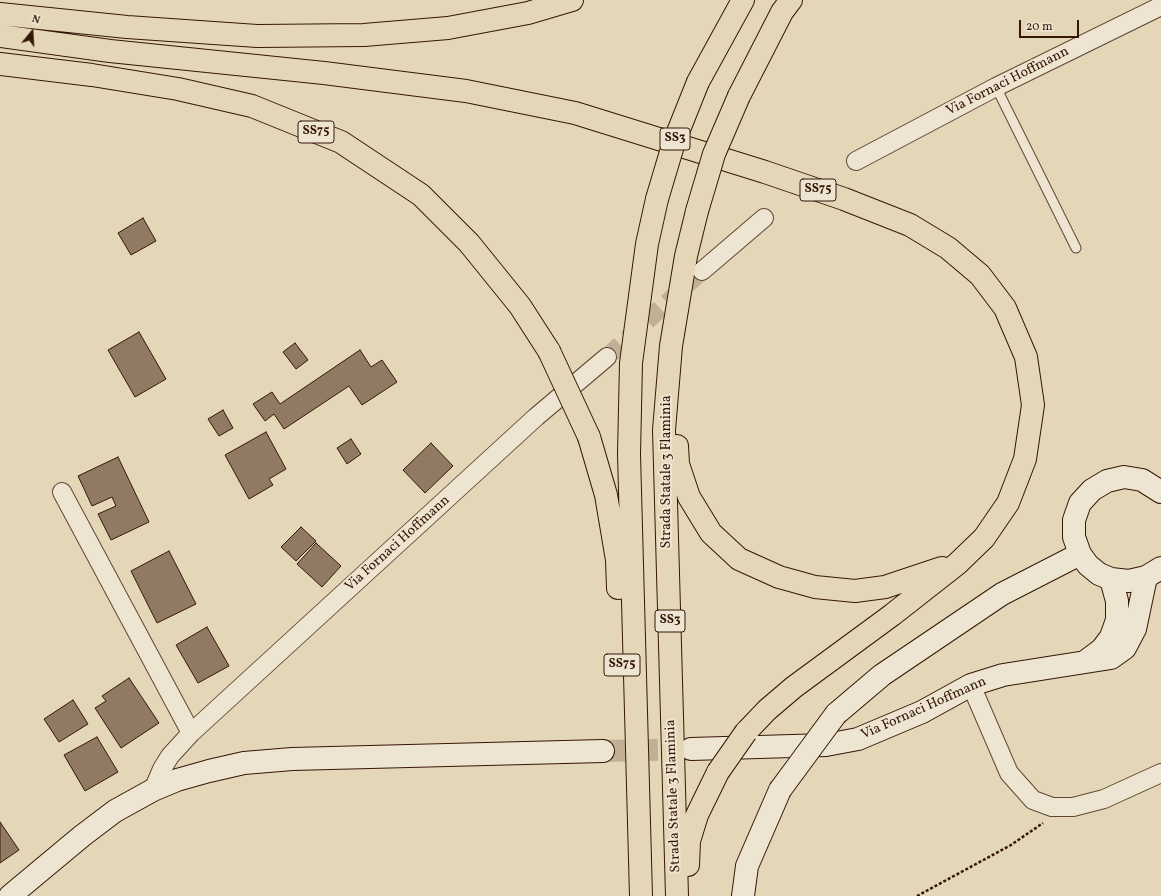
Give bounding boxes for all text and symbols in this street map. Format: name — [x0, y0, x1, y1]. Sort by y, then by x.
north arrow — [12, 12, 52, 52]
text: N — [30, 12, 42, 28]
scale bar — [1021, 12, 1081, 38]
text: 20 m — [1026, 19, 1053, 35]
street label: Via Fornaci Hoffmann — [944, 44, 1072, 120]
road number: SS75 — [298, 121, 334, 143]
road number: SS3 — [660, 128, 690, 150]
road number: SS75 — [800, 179, 836, 201]
street label: Strada Statale 3 Flaminia — [659, 395, 675, 549]
street label: Via Fornaci Hoffmann — [342, 492, 454, 596]
road number: SS3 — [655, 610, 685, 632]
road number: SS75 — [604, 654, 640, 676]
street label: Via Fornaci Hoffmann — [859, 674, 989, 744]
street label: Strada Statale 3 Flaminia — [663, 719, 685, 873]

